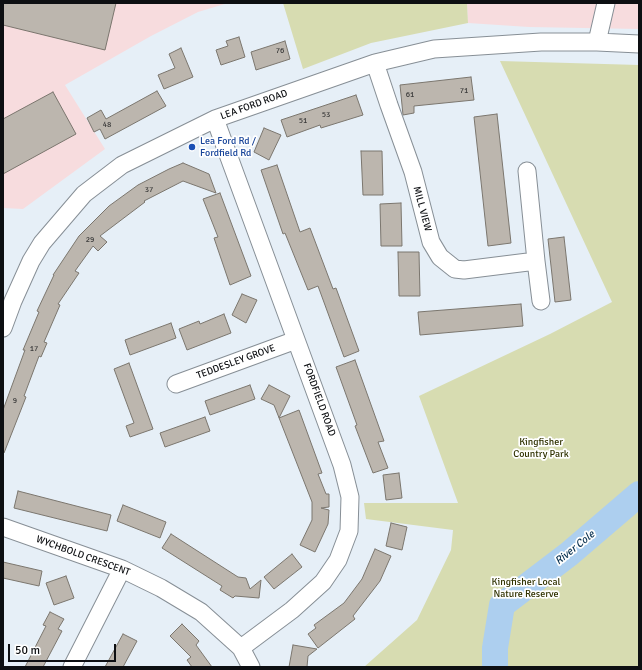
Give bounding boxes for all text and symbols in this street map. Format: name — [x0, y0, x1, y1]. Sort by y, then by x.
house number: 76 — [276, 46, 284, 56]
house number: 71 — [460, 86, 468, 96]
street label: LEA FORD ROAD — [219, 87, 289, 123]
house number: 61 — [406, 90, 414, 100]
house number: 53 — [322, 110, 330, 120]
house number: 51 — [299, 116, 307, 126]
house number: 48 — [103, 120, 111, 130]
place label: Lea Ford Rd / Fordfield Rd — [200, 135, 256, 158]
marker: Lea Ford Rd / Fordfield Rd — [187, 142, 197, 152]
house number: 37 — [145, 185, 153, 195]
street label: MILL VIEW — [410, 185, 434, 233]
house number: 29 — [86, 235, 94, 245]
street label: TEDDESLEY GROVE — [195, 342, 277, 382]
house number: 17 — [30, 344, 38, 354]
street label: FORDFIELD ROAD — [300, 362, 338, 438]
house number: 9 — [13, 396, 17, 406]
park label: Kingfisher Country Park — [513, 436, 569, 460]
water label: River Cole — [553, 528, 597, 568]
street label: WYCHBOLD CRESCENT — [34, 533, 132, 579]
park label: Kingfisher Local Nature Reserve — [492, 576, 560, 600]
scale bar — [10, 636, 118, 662]
text: 50 m — [15, 643, 40, 658]

